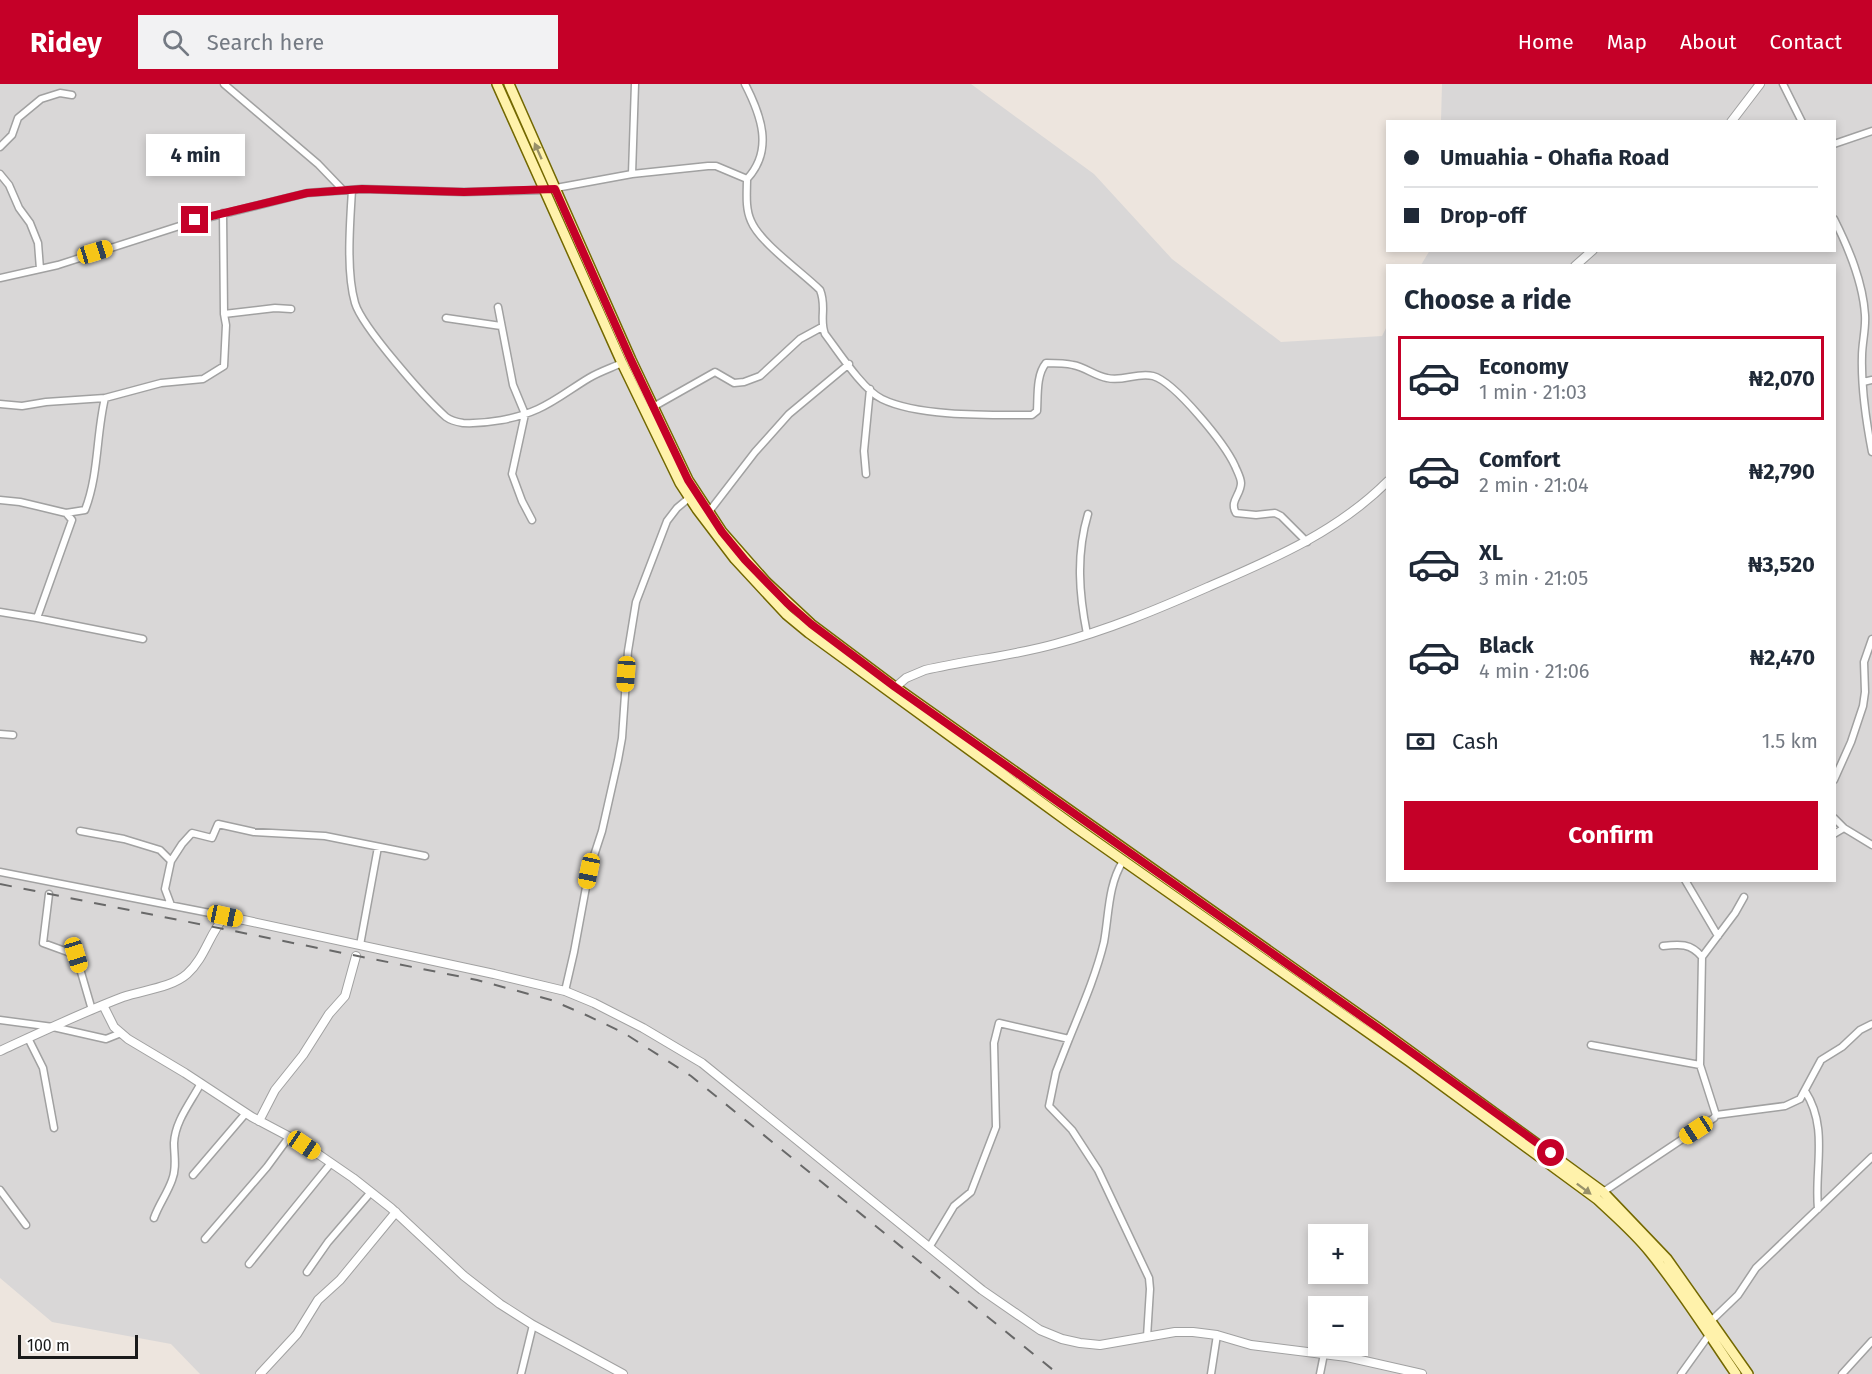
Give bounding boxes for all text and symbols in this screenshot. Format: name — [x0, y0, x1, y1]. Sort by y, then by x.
search box — [138, 15, 558, 69]
text: Ridey — [30, 26, 102, 59]
icon: search — [159, 26, 192, 59]
text: Search here — [207, 29, 324, 56]
text: Home — [1518, 29, 1574, 55]
text: Map — [1607, 29, 1647, 55]
text: About — [1680, 29, 1737, 55]
text: Contact — [1770, 29, 1842, 55]
callout: 4 min — [146, 133, 244, 175]
text: 4 min — [170, 143, 221, 167]
one-way arrow — [534, 143, 543, 160]
text: Umuahia - Ohafia Road — [1440, 144, 1669, 171]
text: Drop-off — [1440, 202, 1526, 229]
route end — [181, 206, 208, 233]
car — [75, 238, 115, 266]
text: Choose a ride — [1404, 284, 1571, 316]
icon: car — [1407, 351, 1461, 405]
text: Economy — [1479, 353, 1568, 380]
text: ₦2,070 — [1749, 365, 1815, 392]
text: 1 min · 21:03 — [1479, 380, 1587, 404]
icon: car — [1407, 444, 1461, 498]
text: Comfort — [1479, 446, 1560, 473]
text: ₦2,790 — [1749, 458, 1815, 485]
text: 2 min · 21:04 — [1479, 473, 1589, 497]
icon: car — [1407, 537, 1461, 591]
text: XL — [1479, 539, 1503, 566]
text: ₦3,520 — [1748, 551, 1815, 578]
text: 3 min · 21:05 — [1479, 566, 1588, 590]
icon: car — [1407, 630, 1461, 684]
text: Black — [1479, 632, 1534, 659]
text: ₦2,470 — [1750, 644, 1815, 671]
car — [616, 655, 636, 693]
text: 4 min · 21:06 — [1479, 659, 1590, 683]
icon: cash — [1404, 725, 1437, 758]
text: Cash — [1452, 728, 1499, 755]
text: 1.5 km — [1762, 729, 1818, 753]
button: Confirm — [1404, 801, 1818, 870]
car — [576, 852, 602, 890]
car — [206, 903, 244, 929]
car — [62, 935, 90, 975]
car — [1676, 1113, 1716, 1147]
car — [284, 1127, 324, 1163]
route start — [1537, 1139, 1564, 1166]
one-way arrow — [1575, 1183, 1591, 1195]
map controls — [1308, 1224, 1368, 1356]
button: + — [1308, 1224, 1368, 1284]
button: − — [1308, 1296, 1368, 1356]
scale bar — [18, 1332, 138, 1360]
text: 100 m — [27, 1336, 70, 1355]

